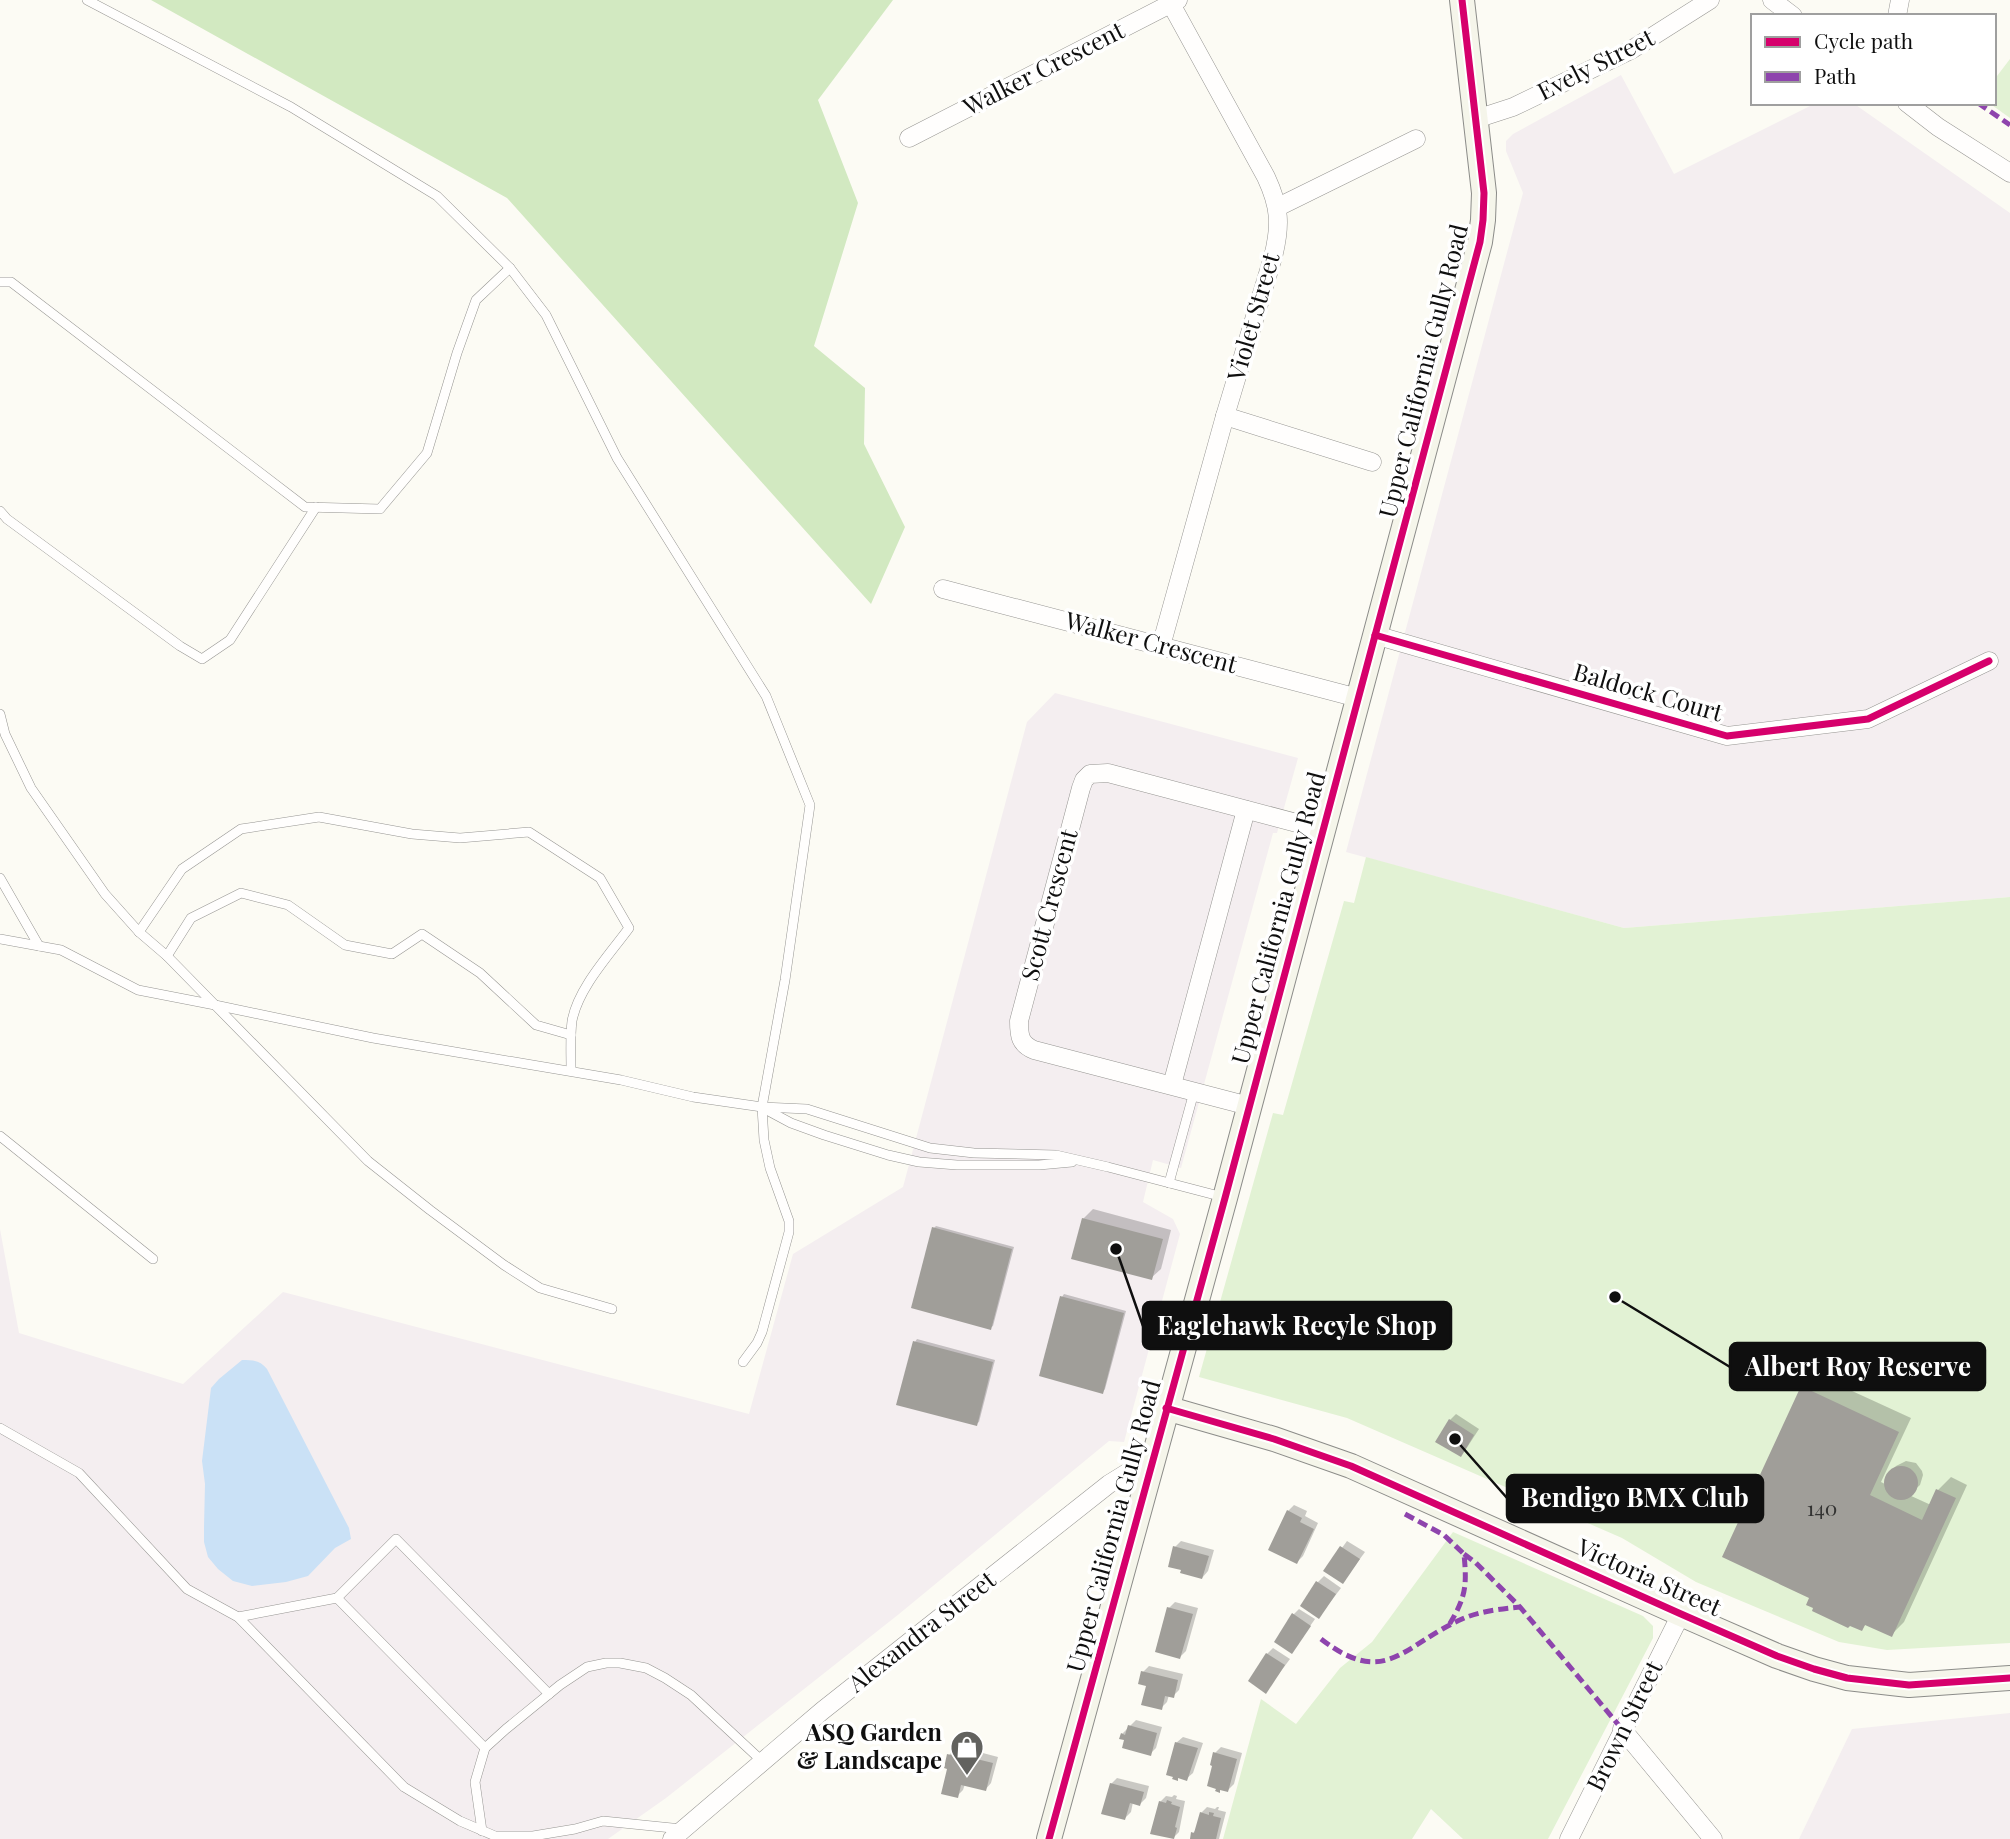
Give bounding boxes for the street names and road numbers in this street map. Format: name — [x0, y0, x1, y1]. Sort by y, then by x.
street label: Walker Crescent — [956, 13, 1129, 122]
street label: Evely Street — [1531, 20, 1659, 106]
street label: Upper California Gully Road — [1370, 220, 1474, 521]
street label: Violet Street — [1218, 248, 1286, 385]
street label: Walker Crescent — [1061, 603, 1241, 679]
street label: Baldock Court — [1570, 654, 1727, 728]
street label: Upper California Gully Road — [1223, 768, 1332, 1067]
street label: Scott Crescent — [1012, 825, 1084, 984]
street label: Upper California Gully Road — [1058, 1376, 1167, 1675]
street label: Victoria Street — [1572, 1530, 1727, 1622]
street label: Alexandra Street — [840, 1562, 1002, 1699]
street label: Brown Street — [1578, 1654, 1669, 1796]

